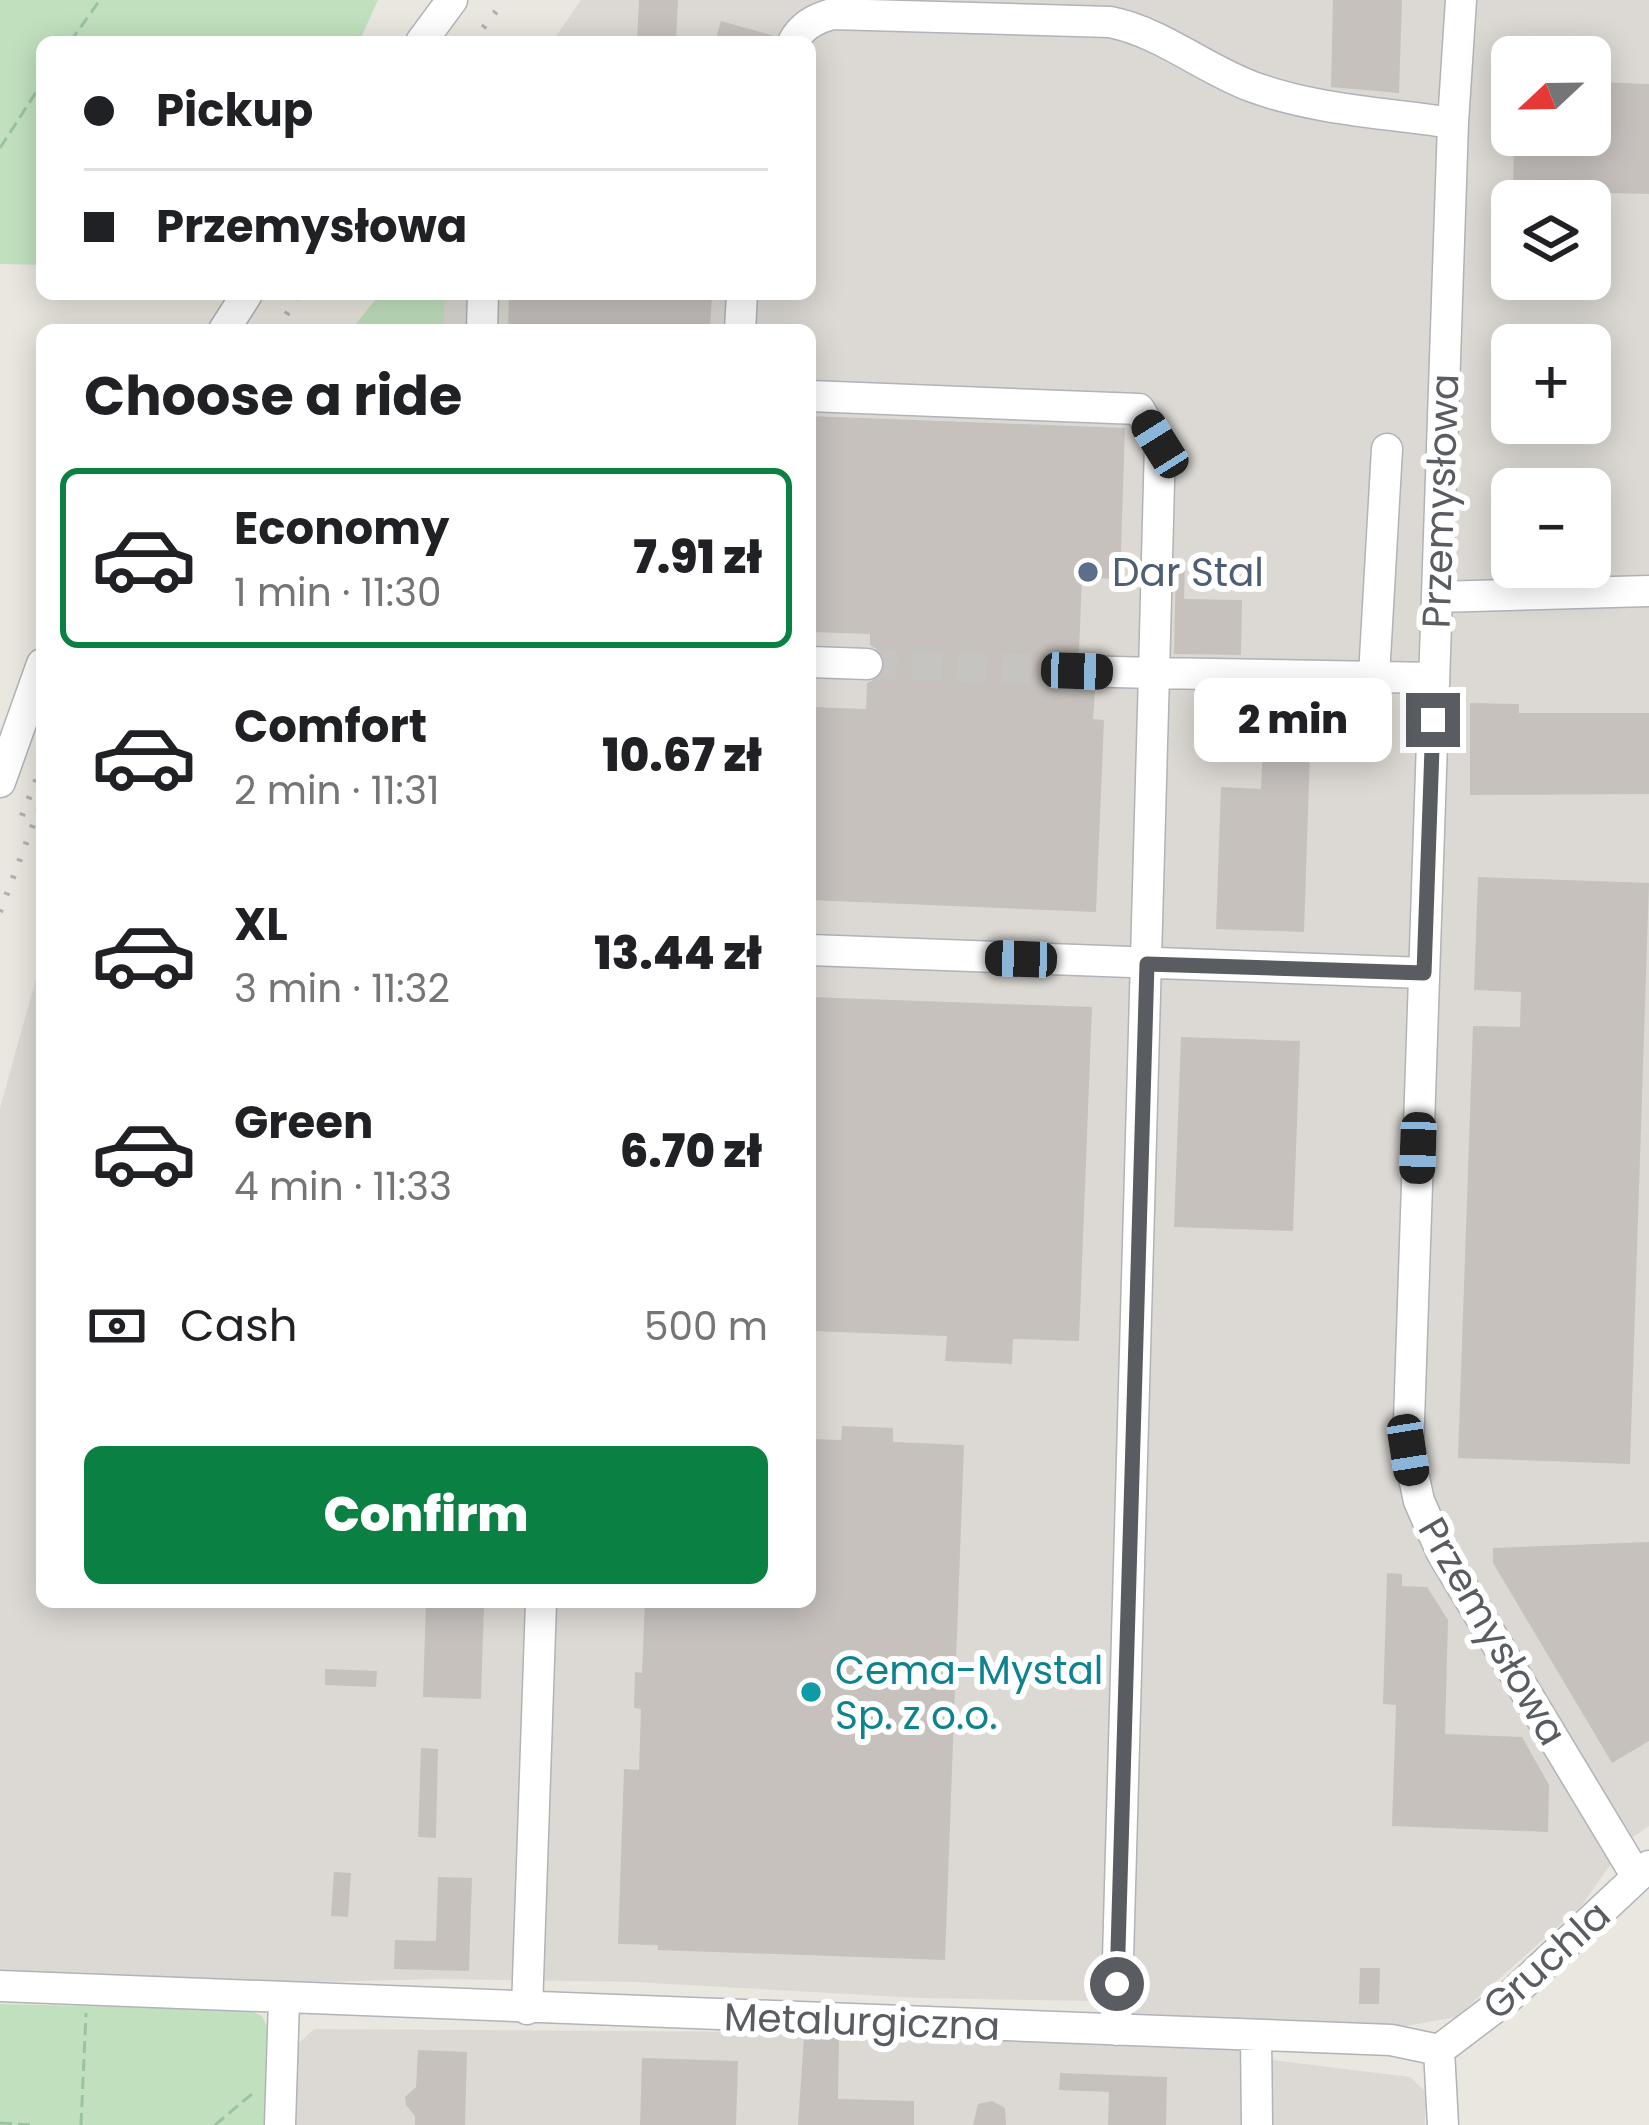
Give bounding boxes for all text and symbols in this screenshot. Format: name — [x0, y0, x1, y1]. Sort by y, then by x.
north arrow — [1491, 36, 1611, 156]
map controls — [1491, 36, 1611, 588]
text: Pickup — [156, 79, 313, 142]
button: layers — [1491, 180, 1611, 300]
text: Przemysłowa — [156, 195, 467, 258]
button: + — [1491, 324, 1611, 444]
text: Choose a ride — [84, 358, 462, 434]
street label: Przemysłowa — [1409, 373, 1472, 629]
car — [1126, 404, 1194, 484]
button: − — [1491, 468, 1611, 588]
text: Economy — [234, 497, 449, 560]
icon: car — [90, 504, 198, 612]
text: 7.91 zł — [633, 526, 762, 589]
place label: Dar Stal — [1112, 545, 1264, 600]
marker: Dar Stal — [1075, 559, 1101, 585]
text: 1 min · 11:30 — [234, 565, 441, 620]
car — [1040, 652, 1114, 690]
callout: 2 min — [1193, 678, 1391, 762]
text: 2 min — [1238, 692, 1348, 747]
route end — [1406, 693, 1460, 747]
text: Comfort — [234, 695, 427, 758]
icon: car — [90, 702, 198, 810]
text: 10.67 zł — [602, 724, 762, 787]
text: 2 min · 11:31 — [234, 763, 439, 818]
text: XL — [234, 893, 288, 956]
icon: car — [90, 900, 198, 1008]
text: 13.44 zł — [594, 922, 762, 985]
car — [984, 940, 1058, 978]
text: 3 min · 11:32 — [234, 961, 450, 1016]
text: Green — [234, 1091, 373, 1154]
icon: car — [90, 1098, 198, 1206]
car — [1399, 1111, 1437, 1185]
text: 6.70 zł — [620, 1120, 762, 1183]
text: 4 min · 11:33 — [234, 1159, 452, 1214]
icon: cash — [84, 1293, 150, 1359]
text: Cash — [180, 1294, 297, 1357]
text: 500 m — [644, 1299, 768, 1354]
car — [1385, 1412, 1431, 1488]
button: Confirm — [84, 1446, 768, 1584]
street label: Przemysłowa — [1405, 1507, 1580, 1755]
place label: Cema-Mystal Sp. z o.o. — [835, 1643, 1103, 1743]
marker: Cema-Mystal Sp. z o.o. — [798, 1679, 824, 1705]
street label: Gruchla — [1471, 1888, 1622, 2032]
route start — [1090, 1957, 1144, 2011]
street label: Metalurgiczna — [723, 1989, 1001, 2054]

